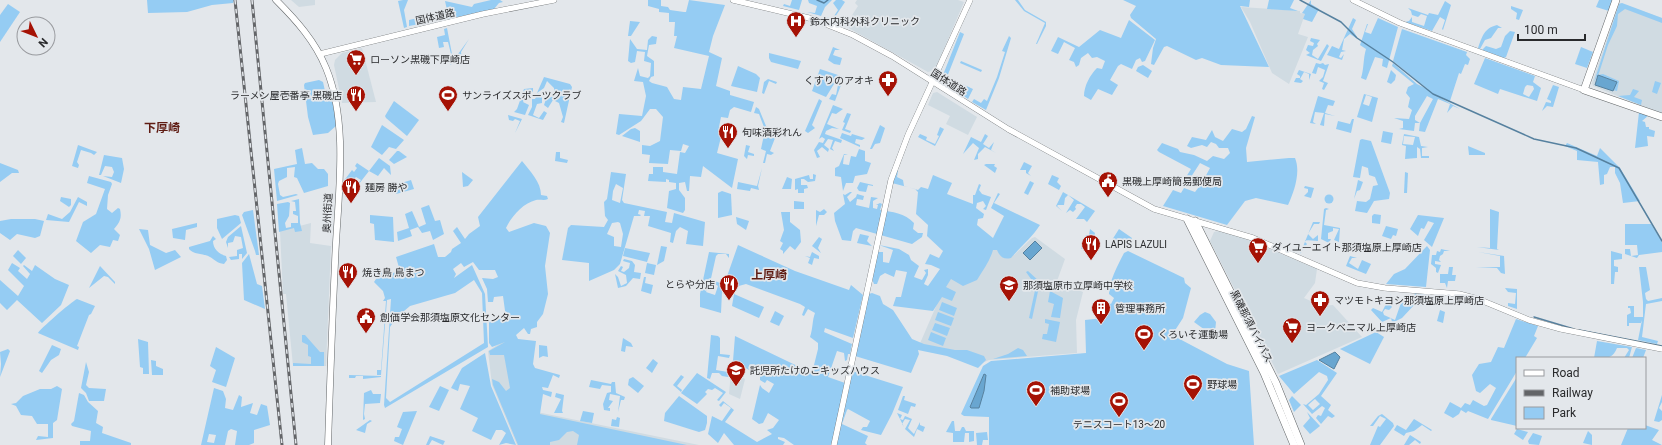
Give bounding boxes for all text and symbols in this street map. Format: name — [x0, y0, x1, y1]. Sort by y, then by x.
street label: 国体道路 — [414, 7, 456, 26]
hospital icon: 鈴木内科外科クリニック — [785, 10, 807, 38]
north arrow — [16, 16, 56, 56]
place label: 鈴木内科外科クリニック — [810, 16, 920, 27]
scale bar — [1518, 16, 1585, 42]
text: 100 m — [1524, 23, 1558, 37]
text: N — [35, 35, 50, 50]
supermarket icon: ローソン黒磯下厚崎店 — [345, 48, 367, 76]
place label: ローソン黒磯下厚崎店 — [370, 54, 470, 65]
street label: 国体道路 — [929, 67, 968, 98]
pharmacy icon: くすりのアオキ — [877, 69, 899, 97]
place label: くすりのアオキ — [804, 75, 874, 86]
restaurant icon: ラーメン屋壱番亭 黒磯店 — [345, 84, 367, 112]
sports icon: サンライズスポーツクラブ — [437, 84, 459, 112]
place label: ラーメン屋壱番亭 黒磯店 — [230, 90, 342, 101]
place label: サンライズスポーツクラブ — [462, 90, 582, 101]
district label: 下厚崎 — [144, 121, 180, 135]
restaurant icon: 旬味酒彩れん — [717, 121, 739, 149]
place label: 旬味酒彩れん — [742, 127, 802, 138]
public building icon: 黒磯上厚崎簡易郵便局 — [1097, 170, 1119, 198]
restaurant icon: 麺房 勝や — [340, 176, 362, 204]
place label: 黒磯上厚崎簡易郵便局 — [1122, 176, 1222, 187]
place label: 麺房 勝や — [365, 182, 407, 193]
street label: 奥州街道 — [321, 193, 334, 233]
restaurant icon: LAPIS LAZULI — [1080, 233, 1102, 261]
supermarket icon: ダイユーエイト那須塩原上厚崎店 — [1247, 236, 1269, 264]
place label: LAPIS LAZULI — [1105, 239, 1167, 250]
place label: ダイユーエイト那須塩原上厚崎店 — [1272, 242, 1422, 253]
restaurant icon: 焼き鳥 鳥まつ — [337, 261, 359, 289]
place label: 焼き鳥 鳥まつ — [362, 267, 424, 278]
district label: 上厚崎 — [751, 268, 787, 282]
restaurant icon: とらや分店 — [718, 273, 740, 301]
school or university icon: 那須塩原市立厚崎中学校 — [998, 274, 1020, 302]
place label: とらや分店 — [665, 279, 715, 290]
place label: 那須塩原市立厚崎中学校 — [1023, 280, 1133, 291]
street label: 黒磯那須バイパス — [1229, 288, 1275, 364]
pharmacy icon: マツモトキヨシ那須塩原上厚崎店 — [1309, 289, 1331, 317]
place label: マツモトキヨシ那須塩原上厚崎店 — [1334, 295, 1484, 306]
building icon: 管理事務所 — [1090, 297, 1112, 325]
place label: 管理事務所 — [1115, 303, 1165, 314]
public building icon: 創価学会那須塩原文化センター — [355, 306, 377, 334]
place label: 創価学会那須塩原文化センター — [380, 312, 520, 323]
supermarket icon: ヨークベニマル上厚崎店 — [1281, 316, 1303, 344]
place label: ヨークベニマル上厚崎店 — [1306, 322, 1416, 333]
sports icon: くろいそ運動場 — [1133, 323, 1155, 351]
place label: くろいそ運動場 — [1158, 329, 1228, 340]
legend — [1516, 357, 1646, 429]
school or university icon: 託児所たけのこキッズハウス — [725, 359, 747, 387]
place label: 託児所たけのこキッズハウス — [750, 365, 880, 376]
text: Road — [1552, 366, 1580, 380]
sports icon: 野球場 — [1182, 373, 1204, 401]
sports icon: 補助球場 — [1025, 379, 1047, 407]
place label: 野球場 — [1207, 379, 1237, 390]
place label: 補助球場 — [1050, 385, 1090, 396]
text: Railway — [1552, 386, 1593, 400]
sports icon: テニスコート13～20 — [1108, 390, 1130, 418]
text: Park — [1552, 406, 1577, 420]
place label: テニスコート13～20 — [1073, 419, 1166, 430]

